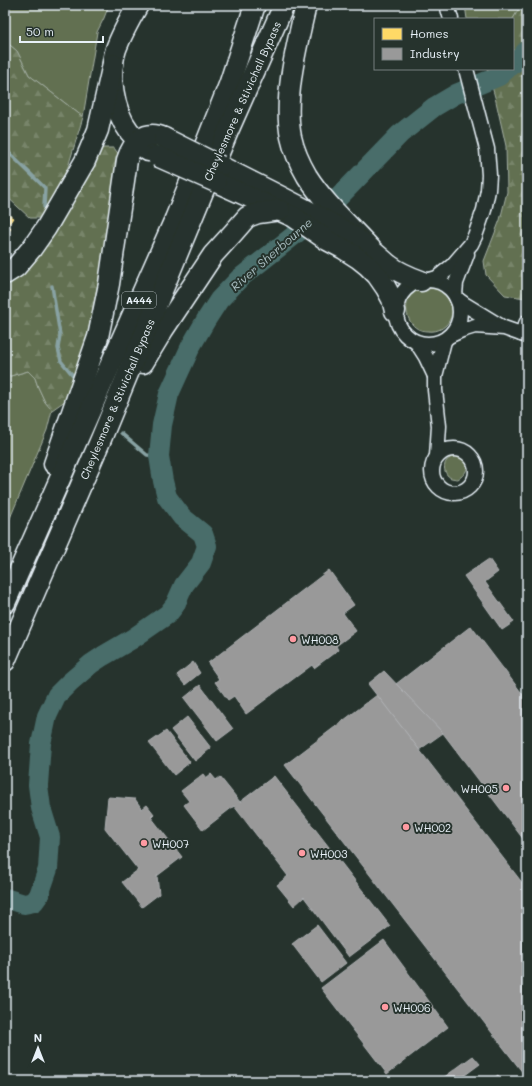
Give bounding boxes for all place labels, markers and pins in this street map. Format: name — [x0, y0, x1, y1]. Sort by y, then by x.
place label: WH008 — [301, 632, 339, 647]
marker: WH008 — [288, 634, 298, 644]
place label: WH005 — [461, 781, 498, 796]
marker: WH005 — [501, 783, 511, 793]
place label: WH002 — [414, 820, 451, 835]
marker: WH002 — [401, 822, 411, 832]
place label: WH007 — [152, 836, 189, 851]
marker: WH007 — [139, 838, 149, 848]
place label: WH003 — [310, 846, 348, 861]
marker: WH003 — [297, 848, 307, 858]
place label: WH006 — [393, 1000, 431, 1015]
marker: WH006 — [380, 1002, 390, 1012]

